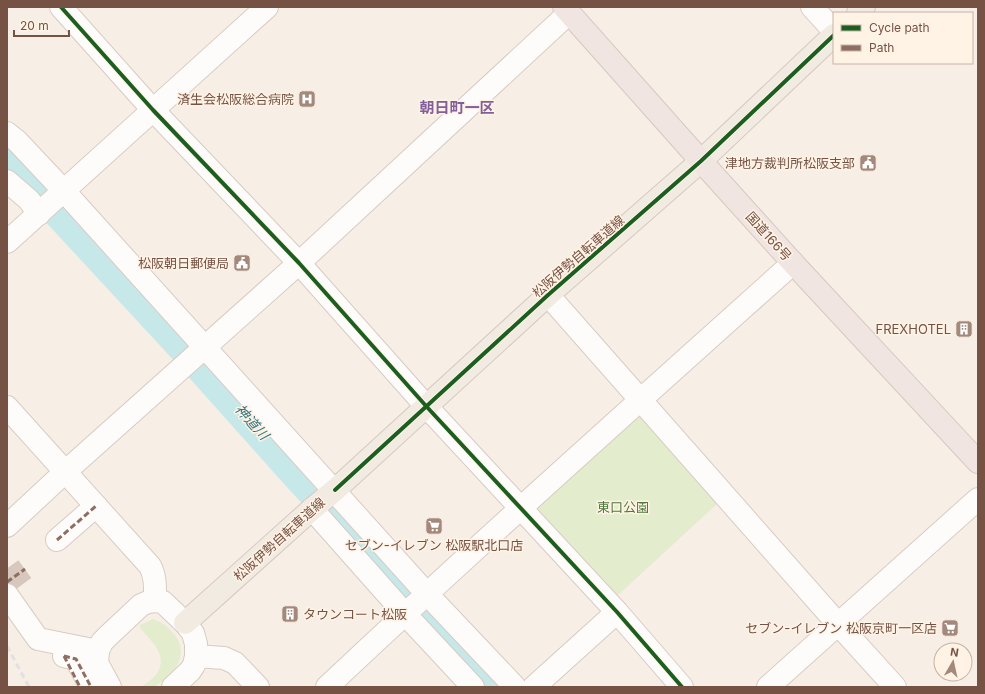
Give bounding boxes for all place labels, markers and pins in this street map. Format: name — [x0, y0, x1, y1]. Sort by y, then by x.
hospital icon: 済生会松阪総合病院 — [297, 89, 317, 109]
place label: 済生会松阪総合病院 — [177, 91, 294, 107]
public building icon: 津地方裁判所松阪支部 — [858, 153, 878, 173]
place label: 津地方裁判所松阪支部 — [725, 155, 855, 171]
public building icon: 松阪朝日郵便局 — [232, 253, 252, 273]
place label: 松阪朝日郵便局 — [138, 255, 229, 271]
building icon: FREXHOTEL — [954, 319, 974, 339]
place label: FREXHOTEL — [876, 321, 951, 337]
supermarket icon: セブン-イレブン 松阪駅北口店 — [424, 516, 444, 536]
place label: セブン-イレブン 松阪駅北口店 — [345, 537, 523, 553]
building icon: タウンコート松阪 — [280, 604, 300, 624]
place label: タウンコート松阪 — [303, 606, 407, 622]
supermarket icon: セブン-イレブン 松阪京町一区店 — [940, 618, 960, 638]
place label: セブン-イレブン 松阪京町一区店 — [745, 620, 937, 636]

